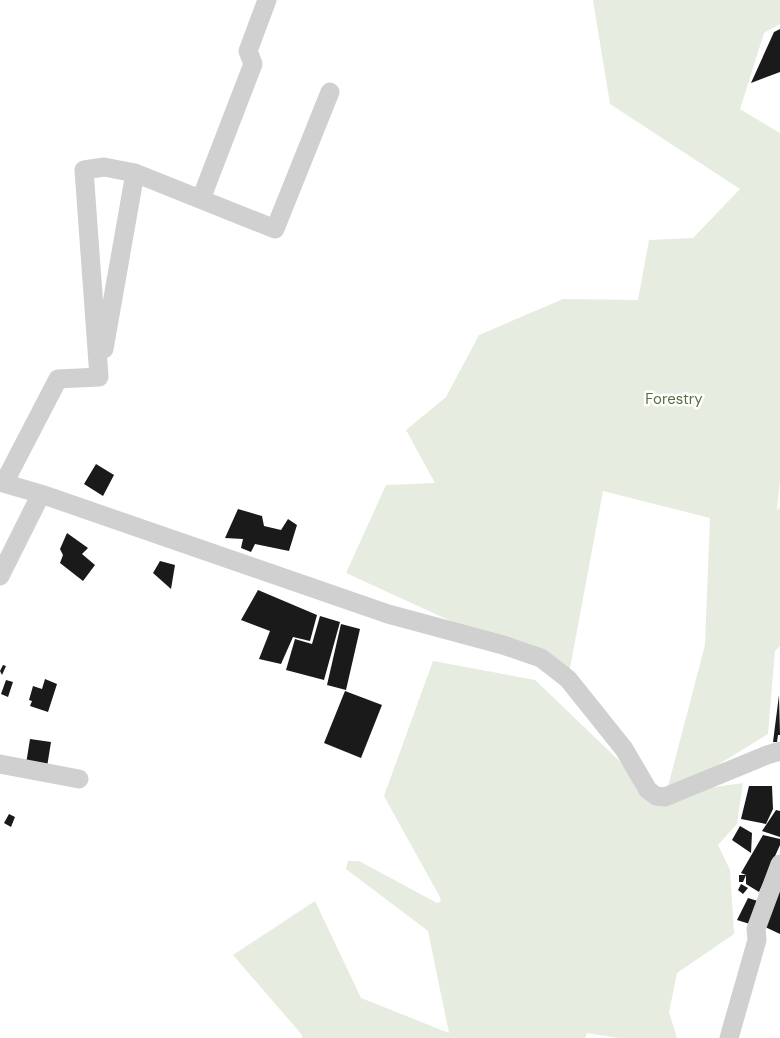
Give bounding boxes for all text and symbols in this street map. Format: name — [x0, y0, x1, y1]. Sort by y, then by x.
park label: Forestry — [645, 389, 703, 409]

